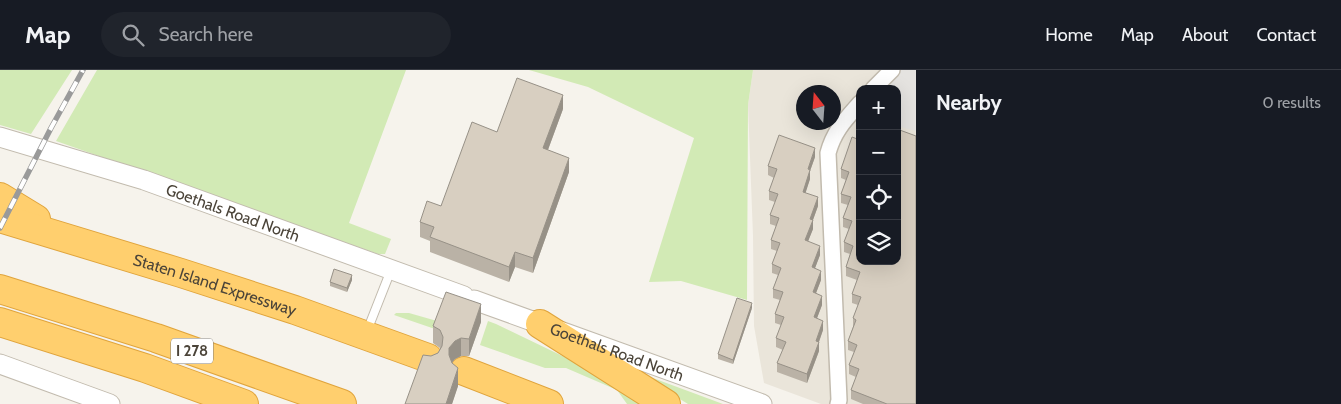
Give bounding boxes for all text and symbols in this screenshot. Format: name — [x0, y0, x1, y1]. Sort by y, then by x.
search box — [101, 12, 451, 57]
text: Map — [25, 20, 71, 49]
icon: search — [119, 21, 147, 49]
text: Search here — [159, 23, 253, 46]
text: Home — [1045, 24, 1093, 46]
text: Map — [1121, 24, 1154, 46]
text: About — [1182, 24, 1228, 46]
text: Contact — [1256, 24, 1316, 46]
north arrow — [796, 85, 841, 130]
map controls — [856, 85, 901, 265]
button: + — [856, 85, 901, 130]
text: Nearby — [936, 90, 1002, 115]
text: 0 results — [1262, 93, 1321, 112]
button: − — [856, 130, 901, 175]
button: locate — [856, 175, 901, 220]
street label: Goethals Road North — [164, 179, 302, 245]
button: layers — [856, 220, 901, 265]
street label: Staten Island Expressway — [131, 250, 299, 319]
street label: Goethals Road North — [547, 319, 686, 384]
road number: I 278 — [171, 338, 213, 364]

